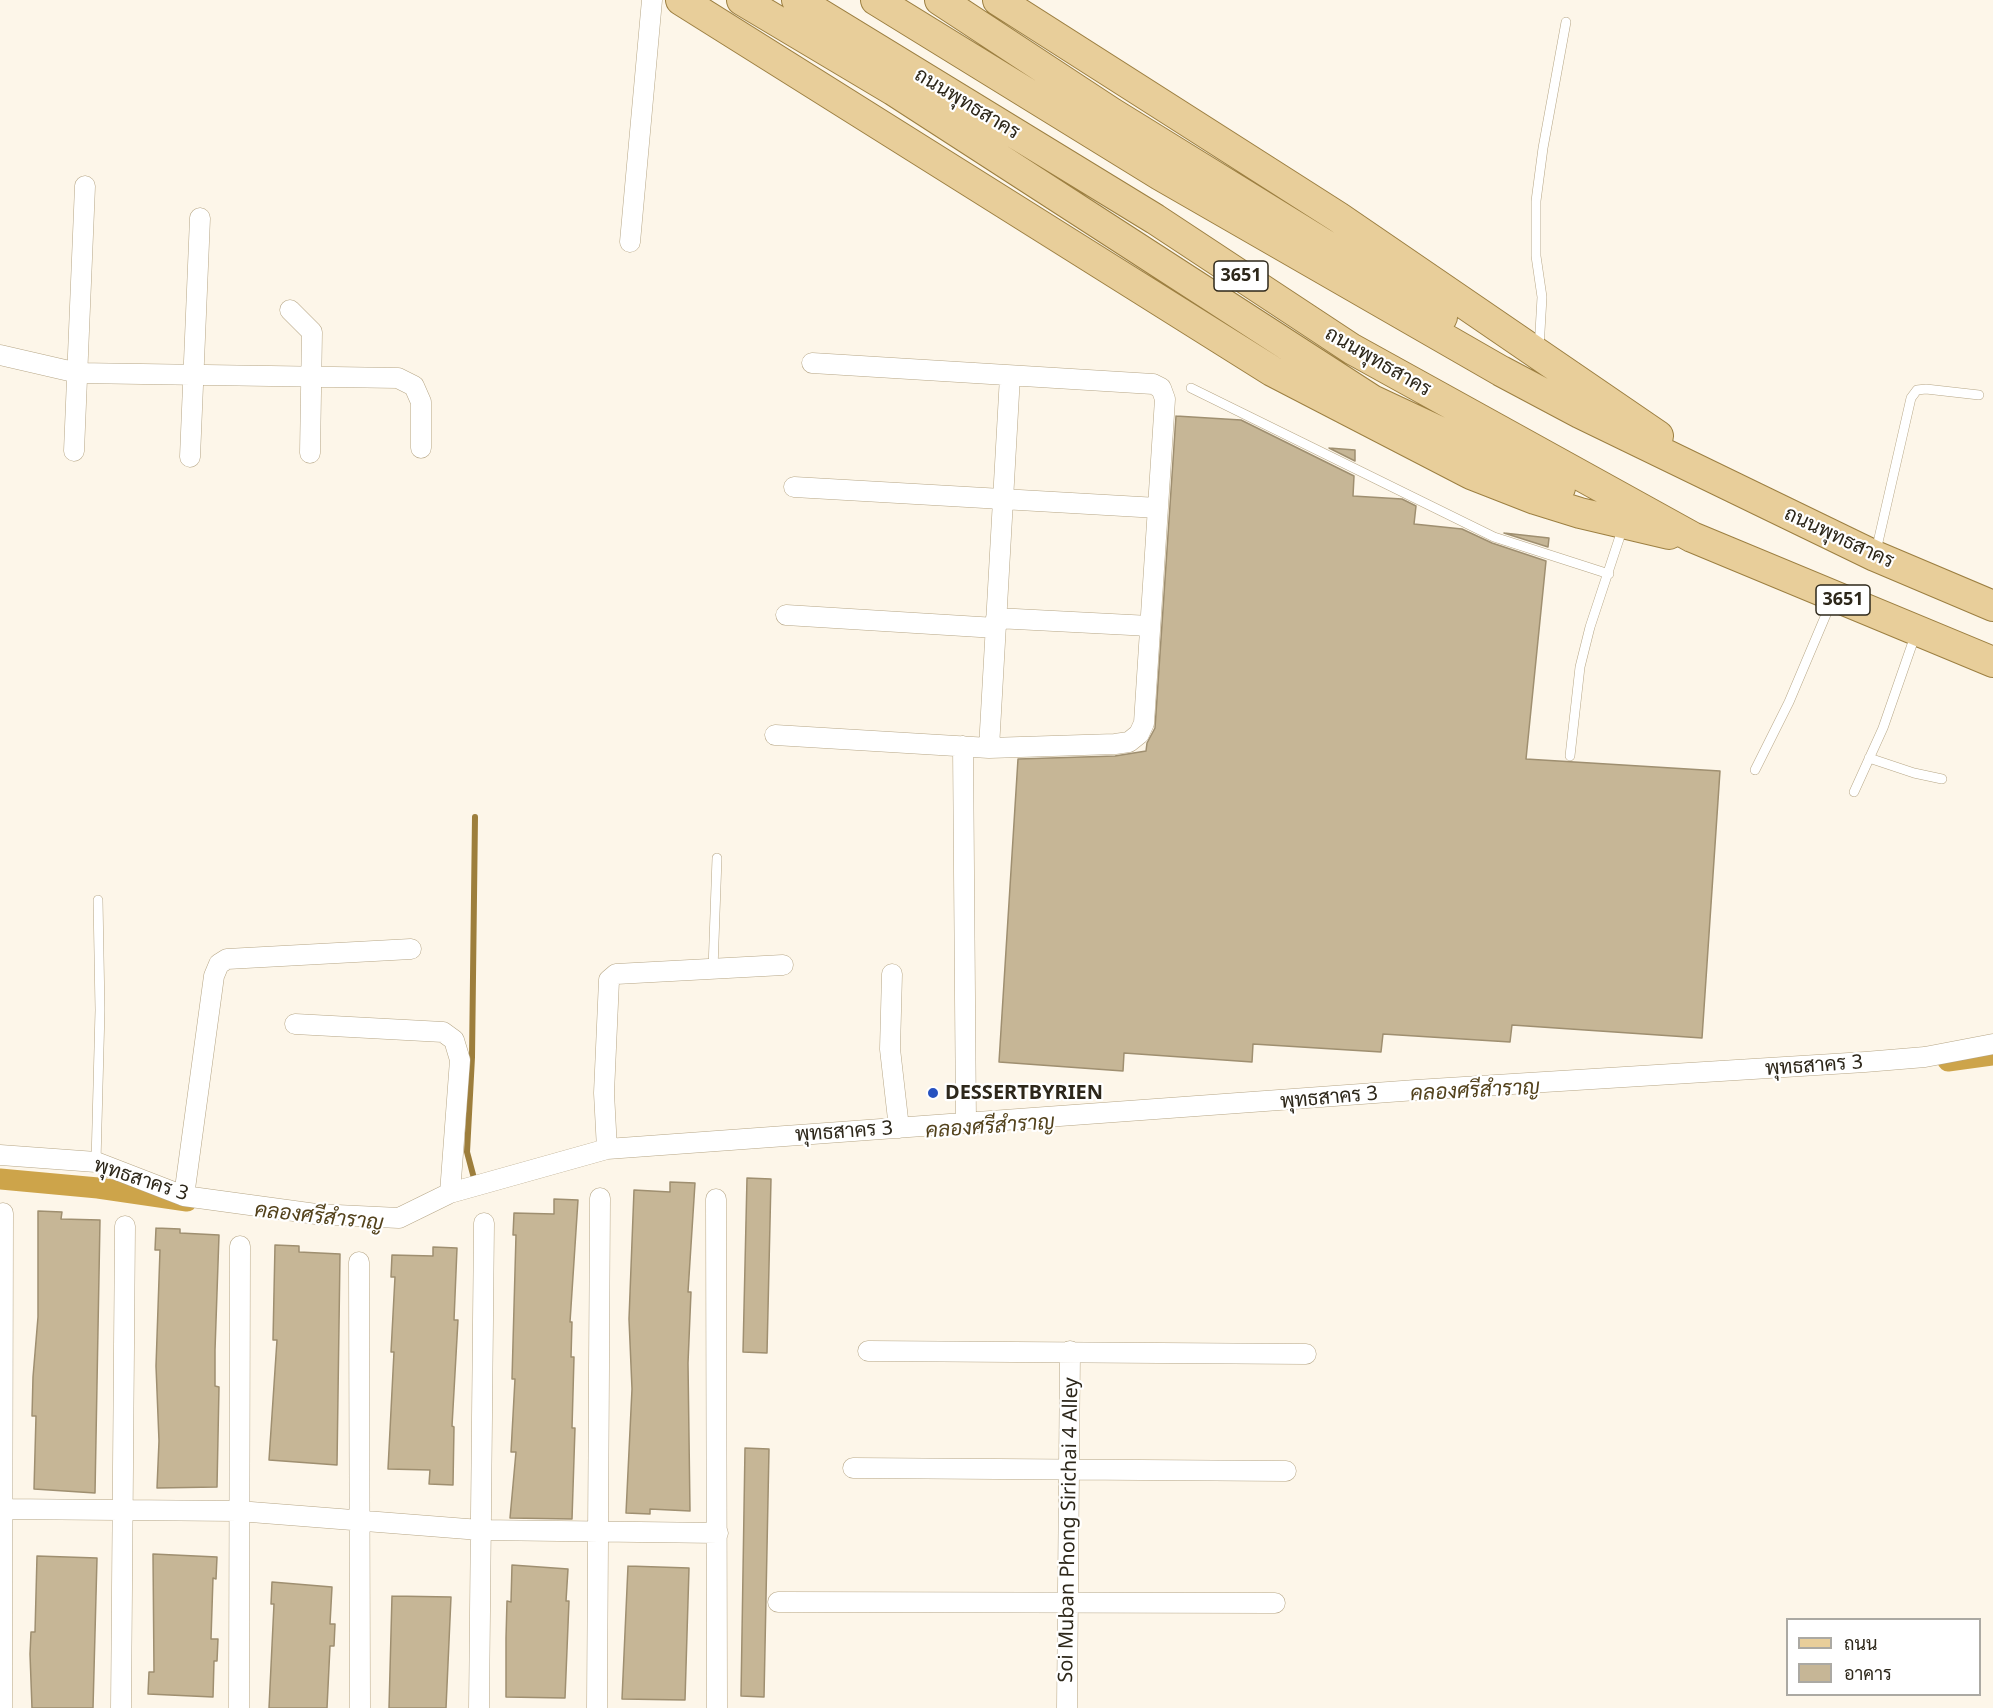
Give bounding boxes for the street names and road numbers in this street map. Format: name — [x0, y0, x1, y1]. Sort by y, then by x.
street label: ถนนพุทธสาคร — [910, 63, 1024, 145]
road number: 3651 — [1214, 261, 1268, 291]
street label: ถนนพุทธสาคร — [1321, 322, 1435, 402]
street label: ถนนพุทธสาคร — [1780, 502, 1898, 574]
road number: 3651 — [1816, 585, 1870, 615]
street label: พุทธสาคร 3 — [1764, 1051, 1864, 1081]
street label: พุทธสาคร 3 — [1279, 1082, 1379, 1114]
street label: พุทธสาคร 3 — [794, 1117, 894, 1147]
street label: พุทธสาคร 3 — [91, 1153, 191, 1207]
street label: Soi Muban Phong Sirichai 4 Alley — [1054, 1377, 1084, 1683]

